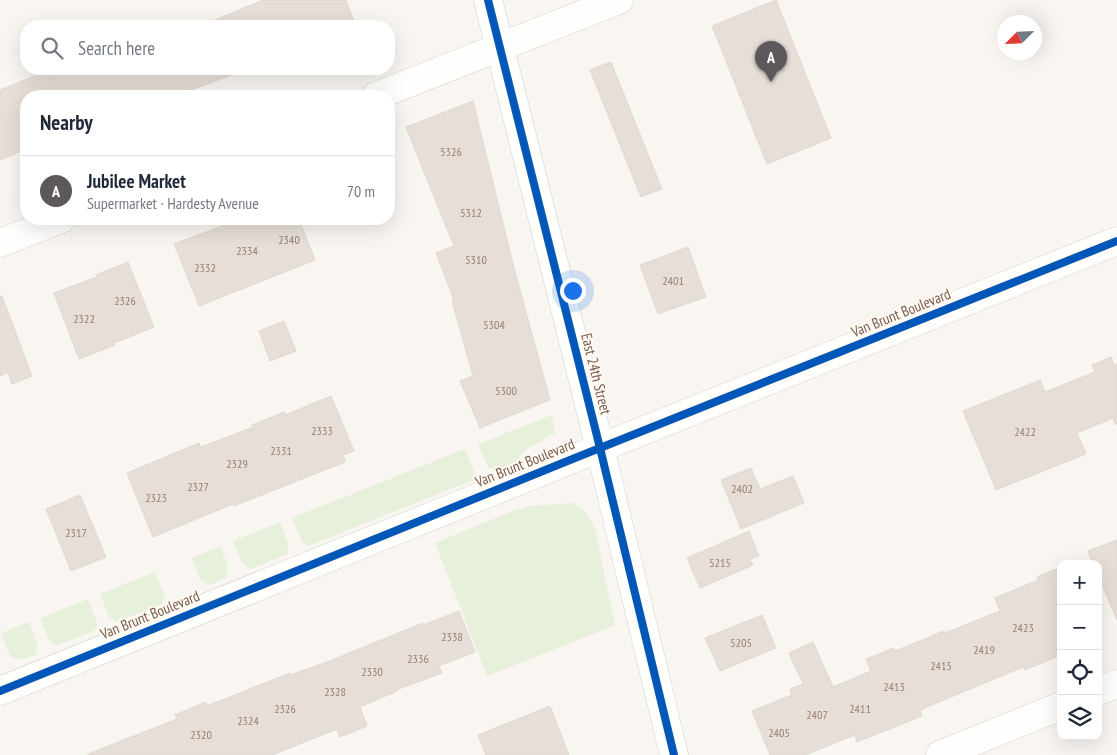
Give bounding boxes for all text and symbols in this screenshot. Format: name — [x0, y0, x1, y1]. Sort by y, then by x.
north arrow — [997, 15, 1042, 60]
search box — [20, 20, 395, 75]
icon: search — [38, 34, 66, 62]
text: Search here — [78, 36, 155, 60]
pin: A — [755, 41, 787, 82]
text: Nearby — [40, 109, 93, 136]
house number: 5326 — [440, 144, 462, 159]
text: Jubilee Market — [87, 169, 186, 193]
text: A — [52, 181, 60, 201]
text: 70 m — [347, 181, 375, 201]
text: Supermarket · Hardesty Avenue — [87, 193, 259, 213]
house number: 5312 — [460, 205, 482, 220]
house number: 2340 — [278, 232, 300, 247]
house number: 2334 — [236, 243, 258, 258]
house number: 5310 — [465, 252, 487, 267]
house number: 2332 — [194, 260, 216, 275]
house number: 2401 — [662, 273, 684, 288]
your location — [560, 278, 586, 304]
street label: Van Brunt Boulevard — [847, 284, 953, 341]
house number: 2326 — [114, 293, 136, 308]
house number: 2322 — [73, 311, 95, 326]
house number: 5304 — [483, 317, 505, 332]
street label: East 24th Street — [577, 331, 616, 417]
house number: 5300 — [495, 383, 517, 398]
house number: 2333 — [311, 423, 333, 438]
house number: 2422 — [1014, 424, 1036, 439]
street label: Van Brunt Boulevard — [471, 434, 577, 491]
house number: 2331 — [270, 443, 292, 458]
house number: 2329 — [226, 456, 248, 471]
house number: 2327 — [187, 479, 209, 494]
house number: 2402 — [731, 481, 753, 496]
house number: 2323 — [145, 490, 167, 505]
house number: 2317 — [65, 525, 87, 540]
house number: 5215 — [709, 555, 731, 570]
map controls — [1057, 560, 1102, 740]
button: + — [1057, 560, 1102, 605]
street label: Van Brunt Boulevard — [96, 586, 202, 643]
button: − — [1057, 605, 1102, 650]
house number: 2423 — [1012, 620, 1034, 635]
house number: 2338 — [441, 629, 463, 644]
house number: 5205 — [730, 635, 752, 650]
house number: 2419 — [973, 642, 995, 657]
button: locate — [1057, 650, 1102, 695]
house number: 2336 — [407, 651, 429, 666]
house number: 2415 — [930, 658, 952, 673]
house number: 2330 — [361, 664, 383, 679]
house number: 2413 — [883, 679, 905, 694]
house number: 2328 — [324, 684, 346, 699]
button: layers — [1057, 695, 1102, 740]
house number: 2326 — [274, 701, 296, 716]
house number: 2411 — [849, 701, 871, 716]
house number: 2407 — [806, 707, 828, 722]
house number: 2324 — [237, 713, 259, 728]
house number: 2405 — [768, 725, 790, 740]
house number: 2320 — [190, 727, 212, 742]

